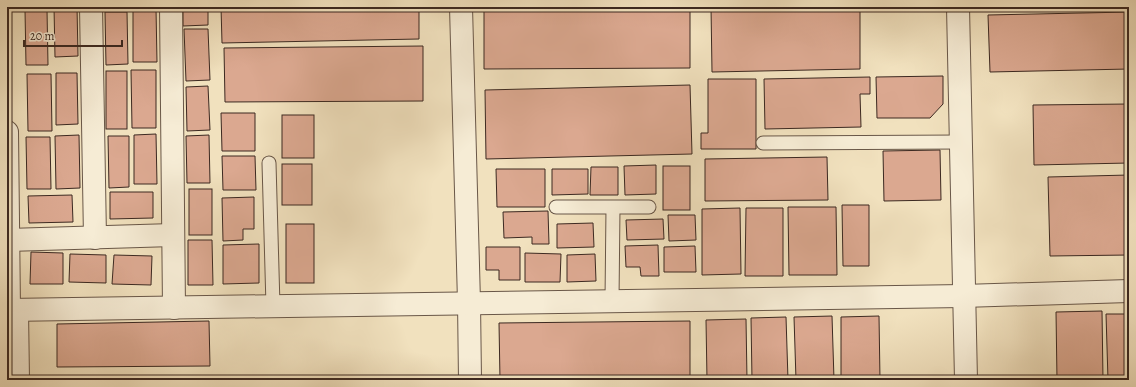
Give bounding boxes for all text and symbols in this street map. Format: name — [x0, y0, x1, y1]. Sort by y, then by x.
scale bar — [24, 22, 122, 48]
text: 20 m — [30, 28, 54, 44]

